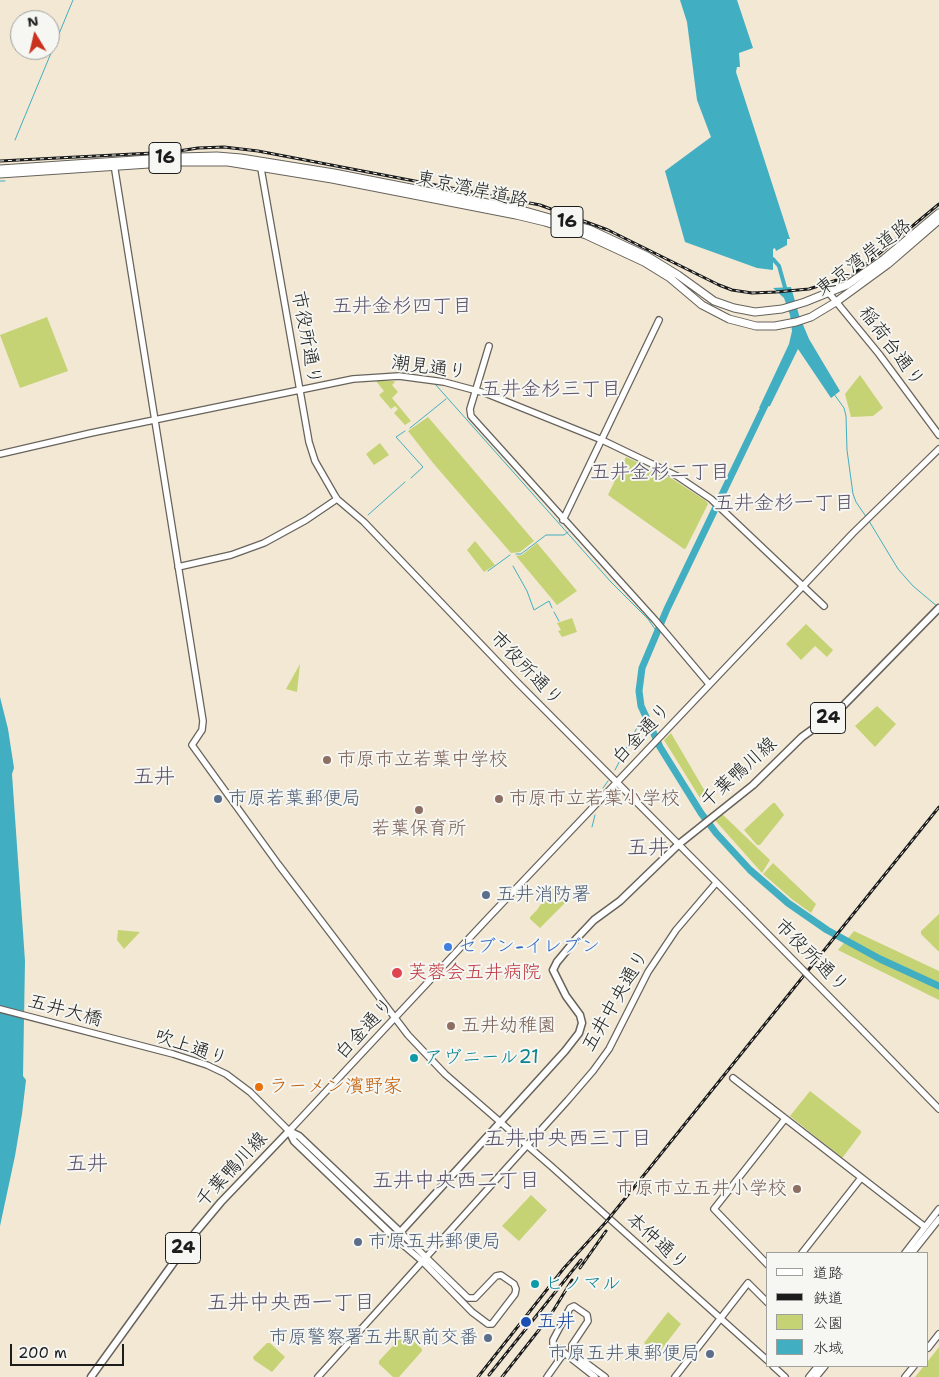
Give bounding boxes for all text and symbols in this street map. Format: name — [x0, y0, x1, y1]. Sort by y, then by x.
north arrow — [10, 10, 60, 60]
text: N — [26, 11, 40, 31]
road number: 16 — [149, 142, 181, 174]
street label: 東京湾岸道路 — [414, 167, 530, 213]
road number: 16 — [551, 206, 583, 238]
street label: 東京湾岸道路 — [812, 215, 916, 301]
street label: 市役所通り — [287, 289, 325, 387]
district label: 五井金杉四丁目 — [332, 295, 472, 319]
street label: 稲荷台通り — [853, 302, 929, 392]
street label: 潮見通り — [390, 351, 468, 385]
district label: 五井金杉三丁目 — [481, 378, 621, 402]
district label: 五井金杉二丁目 — [590, 461, 730, 485]
district label: 五井金杉一丁目 — [714, 492, 854, 516]
street label: 市役所通り — [485, 627, 567, 711]
street label: 白金通り — [608, 698, 676, 770]
road number: 24 — [810, 702, 846, 734]
street label: 千葉鴨川線 — [696, 733, 782, 813]
place label: 市原市立若葉中学校 — [337, 749, 508, 771]
marker: 市原市立若葉中学校 — [321, 754, 333, 766]
district label: 五井 — [133, 765, 175, 791]
place label: 市原若葉郵便局 — [228, 788, 361, 810]
place label: 市原市立若葉小学校 — [509, 788, 680, 810]
marker: 市原若葉郵便局 — [212, 793, 224, 805]
marker: 市原市立若葉小学校 — [493, 793, 505, 805]
marker: 若葉保育所 — [413, 804, 425, 816]
place label: 若葉保育所 — [372, 818, 466, 840]
district label: 五井 — [627, 836, 669, 862]
place label: 五井消防署 — [496, 884, 591, 906]
marker: 五井消防署 — [480, 889, 492, 901]
street label: 市役所通り — [769, 914, 853, 998]
place label: セブン-イレブン — [458, 936, 600, 958]
marker: セブン-イレブン — [442, 941, 454, 953]
street label: 五井中央通り — [578, 946, 654, 1056]
place label: 芙蓉会五井病院 — [408, 962, 541, 984]
marker: 芙蓉会五井病院 — [390, 966, 404, 980]
street label: 五井大橋 — [25, 990, 105, 1032]
street label: 白金通り — [331, 993, 399, 1065]
place label: 五井幼稚園 — [461, 1015, 556, 1037]
marker: 五井幼稚園 — [445, 1020, 457, 1032]
street label: 吹上通り — [151, 1025, 231, 1071]
place label: アヴニール21 — [424, 1047, 539, 1069]
marker: アヴニール21 — [408, 1052, 420, 1064]
place label: ラーメン濱野家 — [269, 1076, 402, 1098]
marker: ラーメン濱野家 — [253, 1081, 265, 1093]
street label: 千葉鴨川線 — [191, 1127, 273, 1213]
district label: 五井中央西三丁目 — [484, 1127, 652, 1153]
district label: 五井 — [66, 1152, 108, 1178]
district label: 五井中央西二丁目 — [372, 1169, 540, 1195]
place label: 市原市立五井小学校 — [616, 1178, 787, 1200]
marker: 市原市立五井小学校 — [791, 1183, 803, 1195]
street label: 本仲通り — [621, 1208, 693, 1276]
place label: 市原五井郵便局 — [368, 1231, 501, 1253]
road number: 24 — [166, 1232, 200, 1264]
marker: 市原五井郵便局 — [352, 1236, 364, 1248]
legend — [766, 1252, 929, 1367]
text: 道路 — [813, 1263, 843, 1283]
place label: ヒノマル — [545, 1273, 621, 1295]
marker: ヒノマル — [529, 1278, 541, 1290]
text: 鉄道 — [813, 1288, 843, 1308]
district label: 五井中央西一丁目 — [207, 1291, 375, 1317]
place label: 五井 — [537, 1311, 575, 1333]
text: 公園 — [813, 1313, 843, 1333]
marker: 五井 — [519, 1315, 533, 1329]
place label: 市原警察署五井駅前交番 — [269, 1327, 478, 1349]
marker: 市原警察署五井駅前交番 — [482, 1332, 494, 1344]
scale bar — [12, 1334, 126, 1366]
text: 水域 — [813, 1338, 843, 1358]
text: 200 m — [18, 1343, 67, 1363]
place label: 市原五井東郵便局 — [548, 1343, 700, 1365]
marker: 市原五井東郵便局 — [704, 1348, 716, 1360]

